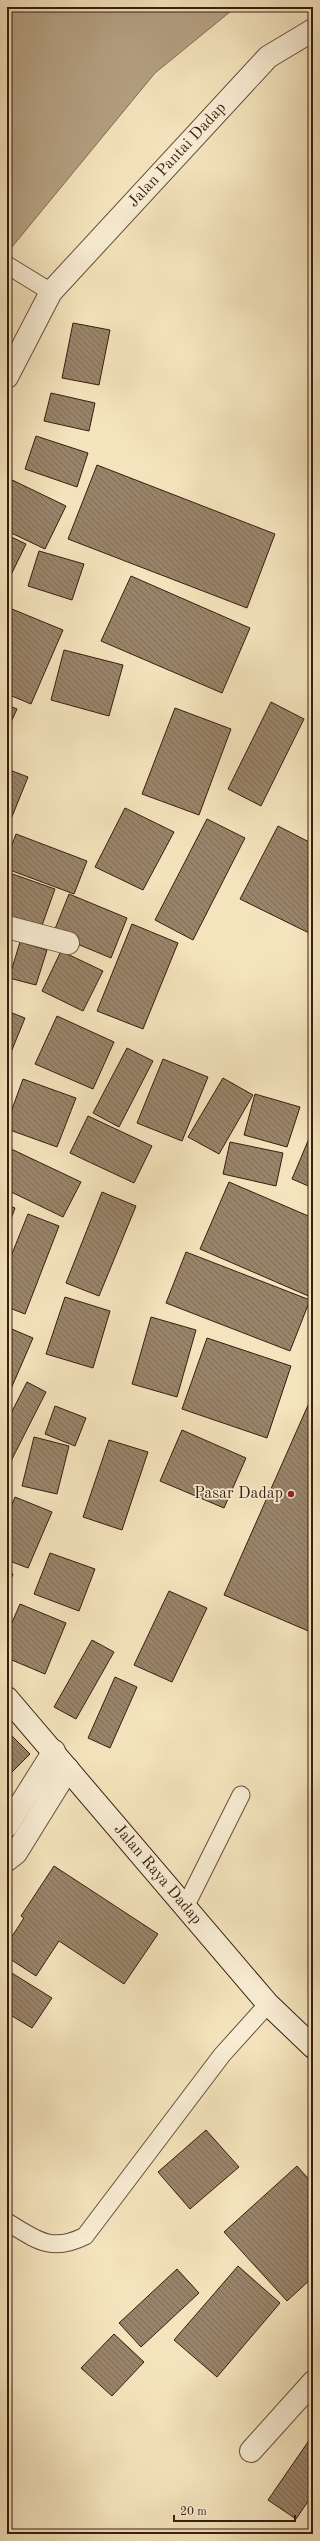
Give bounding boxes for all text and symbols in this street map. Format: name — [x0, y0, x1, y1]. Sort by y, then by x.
street label: Jalan Pantai Dadap — [125, 100, 229, 210]
place label: Pasar Dadap — [194, 1486, 283, 1502]
marker: Pasar Dadap — [286, 1489, 296, 1499]
street label: Jalan Raya Dadap — [110, 1821, 205, 1928]
scale bar — [174, 2497, 295, 2523]
text: 20 m — [180, 2506, 207, 2518]

